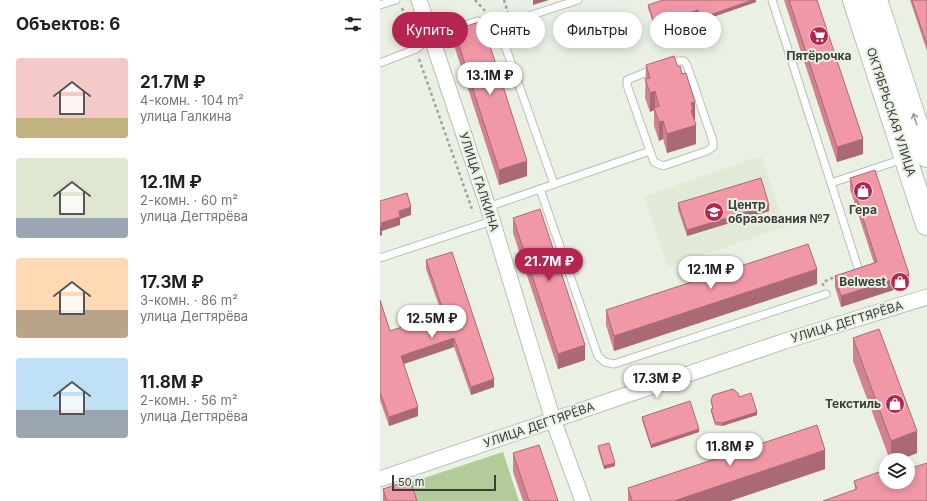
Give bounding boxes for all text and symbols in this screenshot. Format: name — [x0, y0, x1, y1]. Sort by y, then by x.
chip: Купить — [392, 12, 468, 48]
chip: Снять — [476, 12, 545, 48]
chip: Фильтры — [553, 12, 642, 48]
chip: Новое — [650, 12, 721, 48]
icon: filters — [342, 13, 364, 35]
text: Объектов: 6 — [16, 14, 120, 34]
supermarket icon: Пятёрочка — [808, 25, 830, 47]
street label: ОКТЯБРЬСКАЯ УЛИЦА — [864, 46, 919, 178]
place label: Пятёрочка — [786, 48, 852, 63]
pin: 13.1M ₽ — [453, 62, 527, 96]
text: 13.1M ₽ — [466, 67, 514, 83]
text: 21.7M ₽ — [140, 72, 206, 92]
icon: home — [48, 74, 96, 122]
text: 4-комн. · 104 m² — [140, 92, 244, 108]
text: улица Галкина — [140, 108, 232, 124]
one-way arrow — [911, 113, 918, 126]
street label: УЛИЦА ГАЛКИНА — [456, 130, 503, 233]
text: 12.1M ₽ — [140, 172, 202, 192]
icon: home — [48, 174, 96, 222]
shop icon: Гера — [852, 180, 874, 202]
text: 2-комн. · 60 m² — [140, 192, 238, 208]
place label: Центр образования №7 — [728, 197, 830, 226]
school or university icon: Центр образования №7 — [703, 201, 725, 223]
place label: Гера — [849, 202, 877, 217]
text: улица Дегтярёва — [140, 208, 248, 224]
pin: 21.7M ₽ — [512, 248, 586, 282]
text: 21.7M ₽ — [524, 253, 574, 269]
pin: 12.1M ₽ — [674, 256, 748, 290]
text: 12.1M ₽ — [687, 261, 735, 277]
shop icon: Belwest — [889, 271, 911, 293]
text: 17.3M ₽ — [140, 272, 204, 292]
icon: home — [48, 274, 96, 322]
place label: Belwest — [839, 274, 887, 289]
text: 3-комн. · 86 m² — [140, 292, 238, 308]
street label: УЛИЦА ДЕГТЯРЁВА — [789, 297, 905, 346]
pin: 12.5M ₽ — [395, 305, 469, 339]
text: улица Дегтярёва — [140, 308, 248, 324]
text: 12.5M ₽ — [406, 310, 458, 326]
pin: 17.3M ₽ — [620, 365, 694, 399]
text: 17.3M ₽ — [633, 370, 681, 386]
text: 11.8M ₽ — [140, 372, 203, 392]
icon: home — [48, 374, 96, 422]
text: 2-комн. · 56 m² — [140, 392, 238, 408]
shop icon: Текстиль — [884, 393, 906, 415]
place label: Текстиль — [825, 396, 881, 411]
street label: УЛИЦА ДЕГТЯРЁВА — [481, 398, 596, 451]
text: улица Дегтярёва — [140, 408, 248, 424]
pin: 11.8M ₽ — [693, 433, 767, 467]
text: 11.8M ₽ — [706, 438, 754, 454]
map controls — [879, 453, 915, 489]
button: layers — [879, 453, 915, 489]
scale bar — [392, 473, 496, 492]
text: 50 m — [398, 475, 424, 489]

